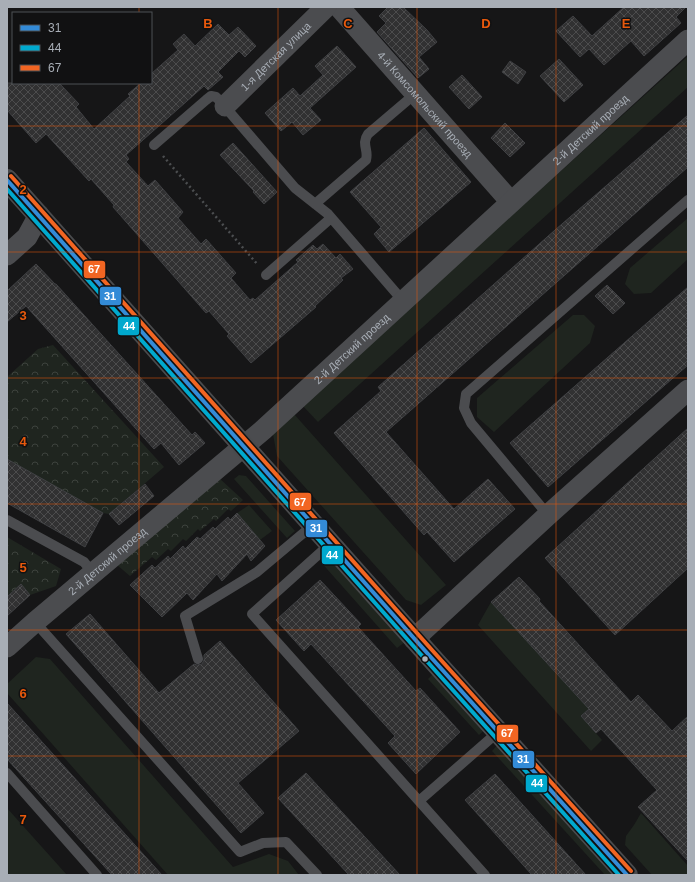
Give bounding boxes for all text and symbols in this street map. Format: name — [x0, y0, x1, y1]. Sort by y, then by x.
legend — [12, 12, 152, 84]
text: B — [203, 16, 213, 31]
text: C — [343, 16, 353, 31]
text: D — [481, 16, 491, 31]
text: E — [622, 16, 631, 31]
street label: 1-я Детская улица — [238, 19, 314, 93]
text: 31 — [48, 21, 62, 35]
text: 44 — [48, 41, 62, 55]
street label: 4-й Комсомольский проезд — [375, 49, 475, 160]
text: 67 — [48, 61, 62, 75]
street label: 2-й Детский проезд — [550, 92, 631, 167]
text: 2 — [19, 182, 27, 197]
line badge: 67 — [83, 260, 106, 279]
text: 67 — [88, 263, 100, 275]
line badge: 31 — [99, 286, 122, 306]
text: 31 — [104, 290, 116, 302]
text: 3 — [19, 308, 27, 323]
street label: 2-й Детский проезд — [311, 311, 392, 386]
line badge: 44 — [117, 316, 140, 336]
text: 44 — [123, 320, 136, 332]
text: 4 — [19, 434, 27, 449]
line badge: 67 — [289, 492, 312, 511]
text: 67 — [294, 496, 306, 508]
line badge: 31 — [305, 519, 328, 538]
text: 31 — [310, 522, 322, 534]
street label: 2-й Детский проезд — [66, 525, 149, 597]
line badge: 44 — [321, 545, 344, 565]
text: 44 — [326, 549, 339, 561]
text: 5 — [19, 560, 27, 575]
unlabelled marker — [420, 654, 430, 664]
text: 6 — [19, 686, 27, 701]
line badge: 67 — [496, 724, 519, 743]
text: 67 — [501, 727, 513, 739]
line badge: 31 — [512, 750, 535, 769]
text: 31 — [517, 753, 529, 765]
line badge: 44 — [525, 774, 548, 793]
text: 44 — [531, 777, 544, 789]
text: 7 — [19, 812, 27, 827]

